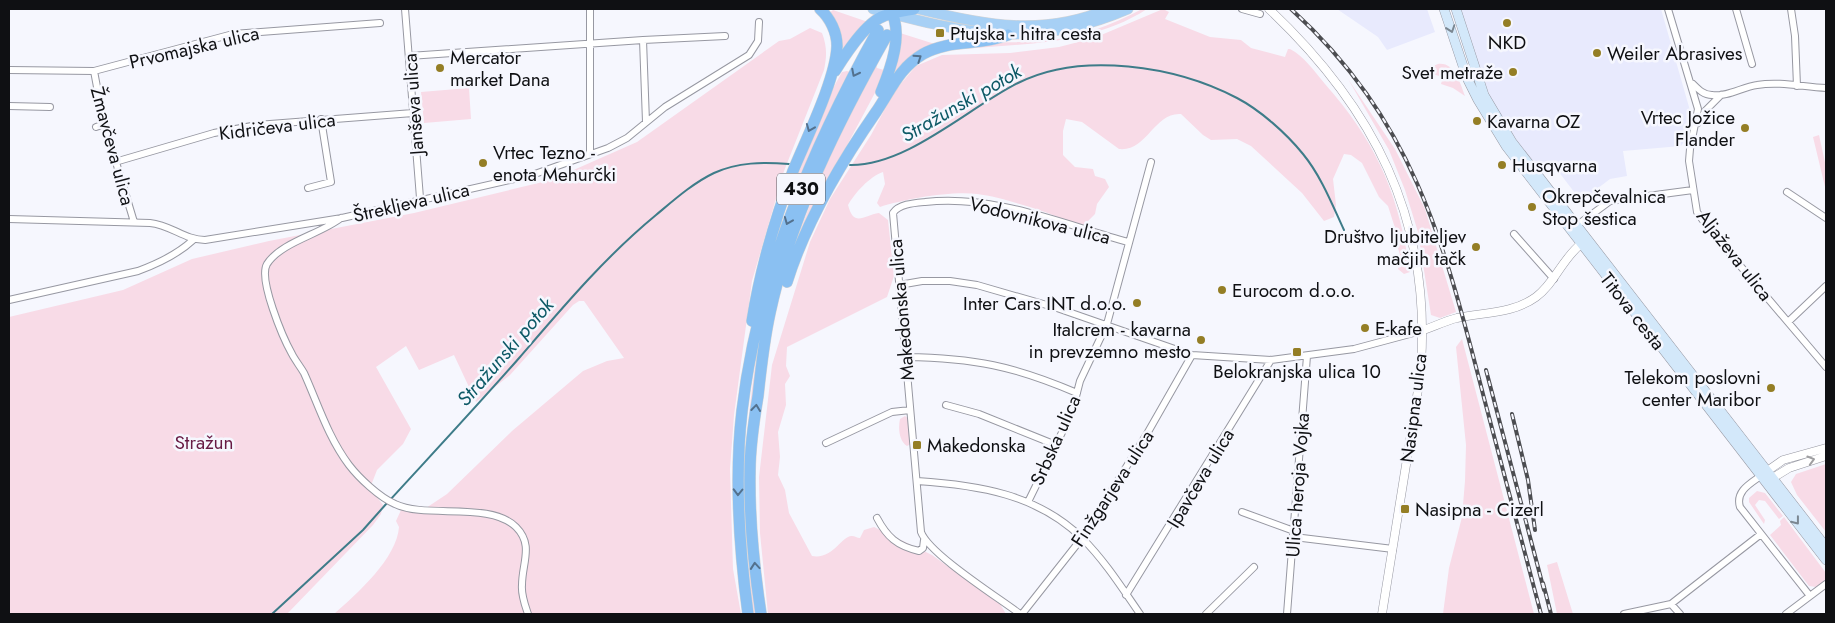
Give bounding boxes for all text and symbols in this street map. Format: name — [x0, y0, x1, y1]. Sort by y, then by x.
marker: NKD — [1501, 17, 1513, 29]
street label: Prvomajska ulica — [126, 19, 262, 76]
place label: Ptujska - hitra cesta — [950, 20, 1101, 47]
one-way arrow — [1445, 25, 1455, 33]
marker: Ptujska - hitra cesta — [934, 27, 946, 39]
place label: NKD — [1488, 29, 1526, 56]
place label: Weiler Abrasives — [1607, 40, 1743, 67]
place label: Mercator market Dana — [450, 44, 550, 93]
marker: Weiler Abrasives — [1591, 47, 1603, 59]
street label: Janševa ulica — [396, 52, 431, 159]
one-way arrow — [912, 55, 921, 64]
water label: Stražunski potok — [896, 56, 1028, 150]
place label: Svet metraže — [1401, 59, 1503, 86]
marker: Mercator market Dana — [434, 62, 446, 74]
marker: Svet metraže — [1507, 66, 1519, 78]
one-way arrow — [851, 67, 861, 76]
street label: Žmavčeva ulica — [84, 84, 141, 208]
place label: Vrtec Jožice Flander — [1641, 104, 1735, 153]
street label: Kidričeva ulica — [217, 106, 337, 147]
place label: Kavarna OZ — [1487, 108, 1580, 135]
marker: Kavarna OZ — [1471, 115, 1483, 127]
marker: Vrtec Jožice Flander — [1739, 122, 1751, 134]
one-way arrow — [806, 124, 816, 132]
place label: Vrtec Tezno - enota Mehurčki — [493, 139, 616, 188]
place label: Husqvarna — [1512, 152, 1597, 179]
marker: Vrtec Tezno - enota Mehurčki — [477, 157, 489, 169]
marker: Husqvarna — [1496, 159, 1508, 171]
road number: 430 — [777, 173, 825, 204]
street label: Štrekljeva ulica — [350, 176, 472, 229]
place label: Okrepčevalnica Stop šestica — [1542, 183, 1666, 232]
street label: Vodovnikova ulica — [967, 190, 1113, 251]
marker: Okrepčevalnica Stop šestica — [1526, 201, 1538, 213]
street label: Aljaževa ulica — [1690, 204, 1779, 307]
one-way arrow — [784, 216, 794, 225]
place label: Društvo ljubiteljev mačjih tačk — [1324, 223, 1467, 272]
street label: Makedonska ulica — [882, 238, 921, 382]
marker: Društvo ljubiteljev mačjih tačk — [1470, 241, 1482, 253]
street label: Titova cesta — [1594, 267, 1672, 356]
place label: Eurocom d.o.o. — [1232, 277, 1356, 304]
marker: Eurocom d.o.o. — [1216, 284, 1228, 296]
place label: Inter Cars INT d.o.o. — [963, 290, 1127, 317]
water label: Stražunski potok — [450, 291, 562, 413]
marker: Inter Cars INT d.o.o. — [1131, 297, 1143, 309]
place label: E-kafe — [1375, 315, 1422, 342]
place label: Italcrem - kavarna in prevzemno mesto — [1029, 316, 1191, 365]
marker: E-kafe — [1359, 322, 1371, 334]
marker: Italcrem - kavarna in prevzemno mesto — [1195, 334, 1207, 346]
marker: Belokranjska ulica 10 — [1291, 346, 1303, 358]
street label: Nasipna ulica — [1393, 352, 1434, 464]
place label: Belokranjska ulica 10 — [1213, 358, 1381, 385]
place label: Telekom poslovni center Maribor — [1625, 364, 1761, 413]
marker: Telekom poslovni center Maribor — [1765, 382, 1777, 394]
street label: Srbska ulica — [1024, 391, 1087, 490]
one-way arrow — [750, 403, 761, 411]
street label: Ulica heroja Vojka — [1279, 412, 1316, 558]
street label: Ipavčeva ulica — [1160, 423, 1241, 533]
street label: Finžgarjeva ulica — [1065, 425, 1160, 552]
park label: Stražun — [174, 429, 234, 456]
place label: Makedonska — [927, 432, 1026, 459]
marker: Makedonska — [911, 439, 923, 451]
one-way arrow — [1807, 455, 1816, 466]
one-way arrow — [733, 488, 743, 496]
place label: Nasipna - Cizerl — [1415, 496, 1544, 523]
marker: Nasipna - Cizerl — [1399, 503, 1411, 515]
one-way arrow — [1790, 515, 1798, 524]
one-way arrow — [749, 562, 760, 570]

